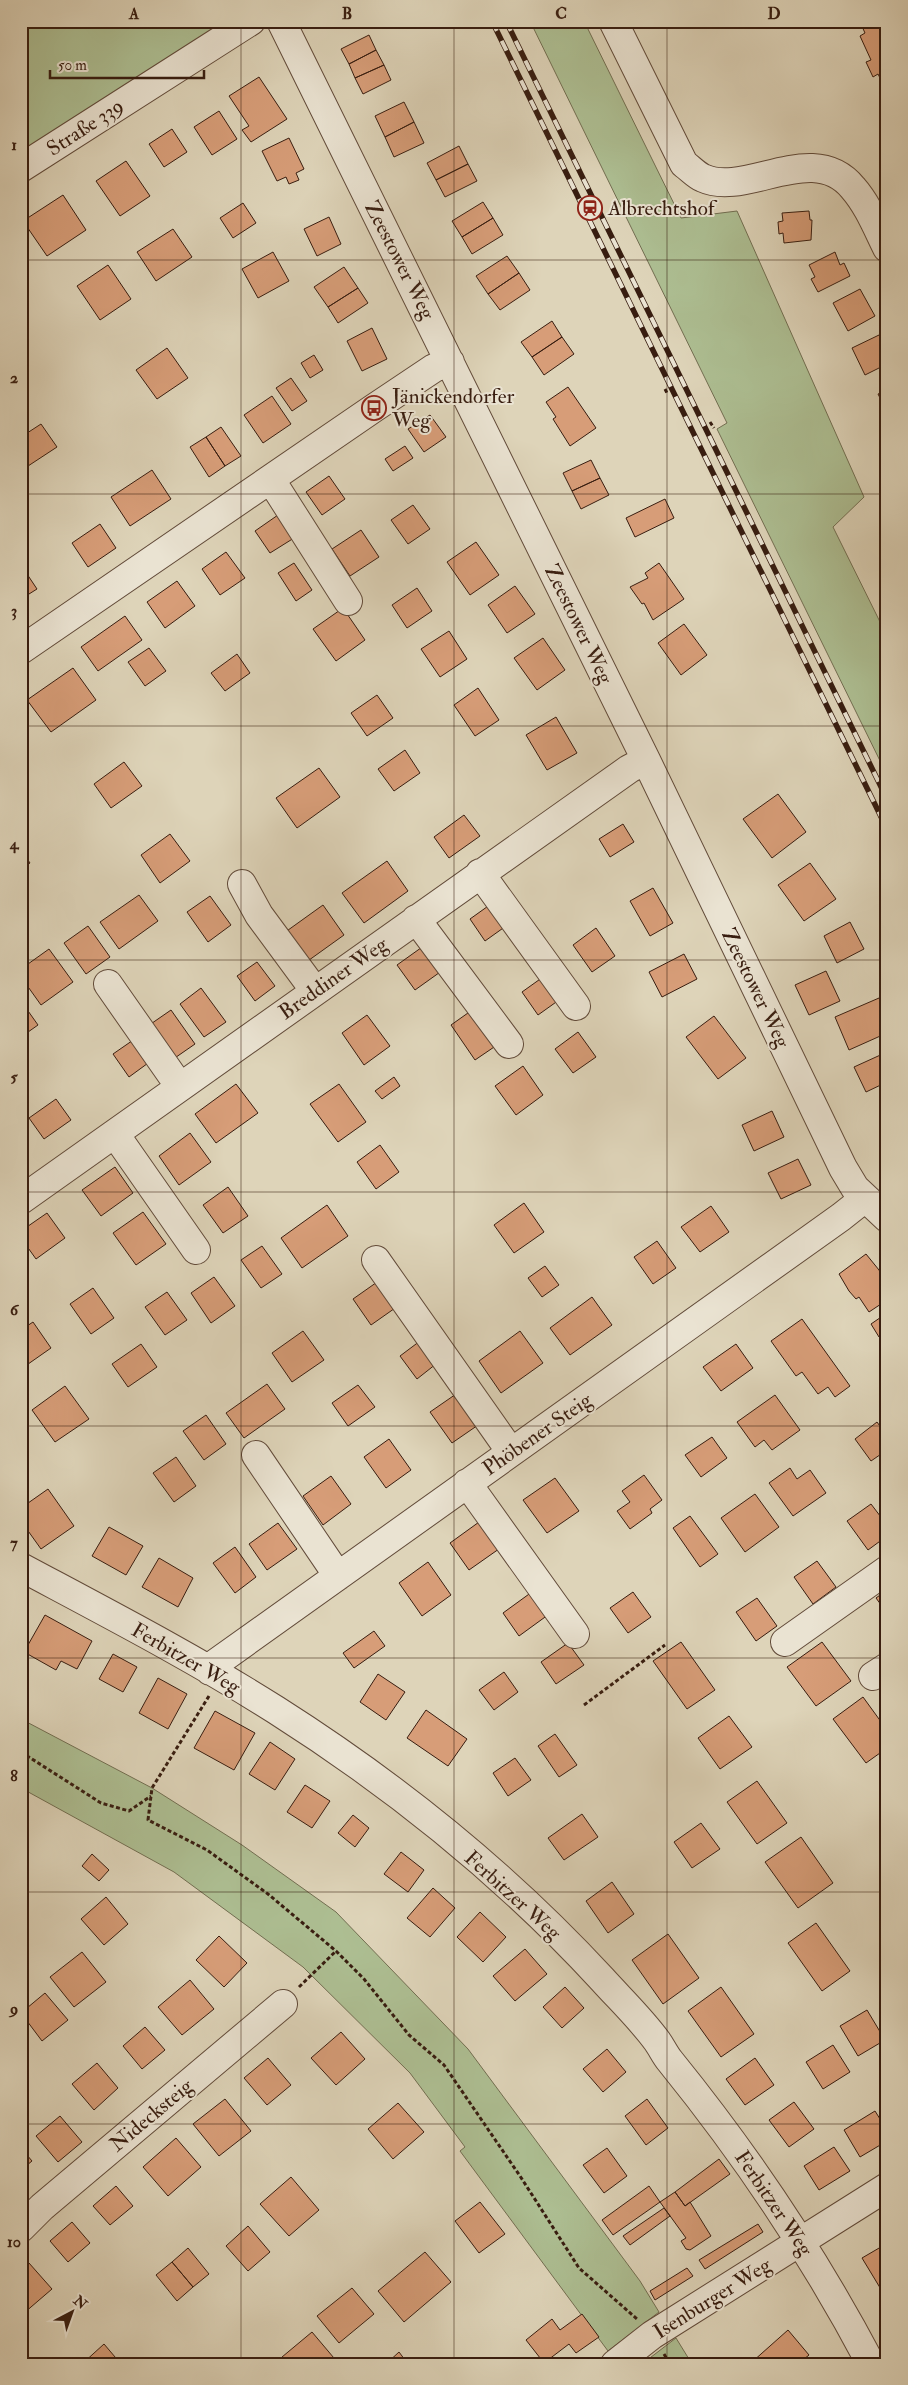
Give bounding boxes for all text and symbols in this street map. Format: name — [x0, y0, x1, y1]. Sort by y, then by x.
text: A — [128, 4, 140, 24]
text: B — [342, 4, 352, 24]
text: C — [555, 4, 567, 24]
text: D — [767, 4, 781, 24]
scale bar — [50, 48, 204, 80]
text: 50 m — [58, 56, 87, 75]
street label: Straße 339 — [42, 93, 129, 162]
text: 1 — [11, 135, 17, 155]
station icon: Albrechtshof — [577, 195, 603, 221]
place label: Albrechtshof — [607, 195, 718, 222]
street label: Zeestower Weg — [358, 196, 441, 325]
text: 2 — [10, 368, 18, 388]
place label: Jänickendorfer Weg — [391, 383, 514, 434]
bus stop icon: Jänickendorfer Weg — [361, 395, 387, 421]
street label: Zeestower Weg — [538, 560, 619, 689]
text: 3 — [11, 601, 17, 621]
text: 4 — [9, 834, 20, 854]
street label: Zeestower Weg — [715, 924, 796, 1053]
street label: Breddiner Weg — [274, 931, 394, 1026]
text: 5 — [10, 1067, 18, 1087]
text: 6 — [10, 1300, 20, 1320]
street label: Phöbener Steig — [477, 1386, 598, 1482]
text: 7 — [10, 1533, 18, 1553]
street label: Ferbitzer Weg — [126, 1616, 246, 1701]
text: 8 — [10, 1766, 18, 1786]
street label: Ferbitzer Weg — [458, 1845, 567, 1947]
text: 9 — [8, 1999, 18, 2019]
street label: Nidecksteig — [104, 2072, 199, 2158]
street label: Ferbitzer Weg — [728, 2145, 819, 2262]
text: 10 — [7, 2232, 21, 2252]
street label: Isenburger Weg — [648, 2251, 777, 2345]
north arrow — [48, 2288, 98, 2338]
text: N — [69, 2291, 91, 2313]

